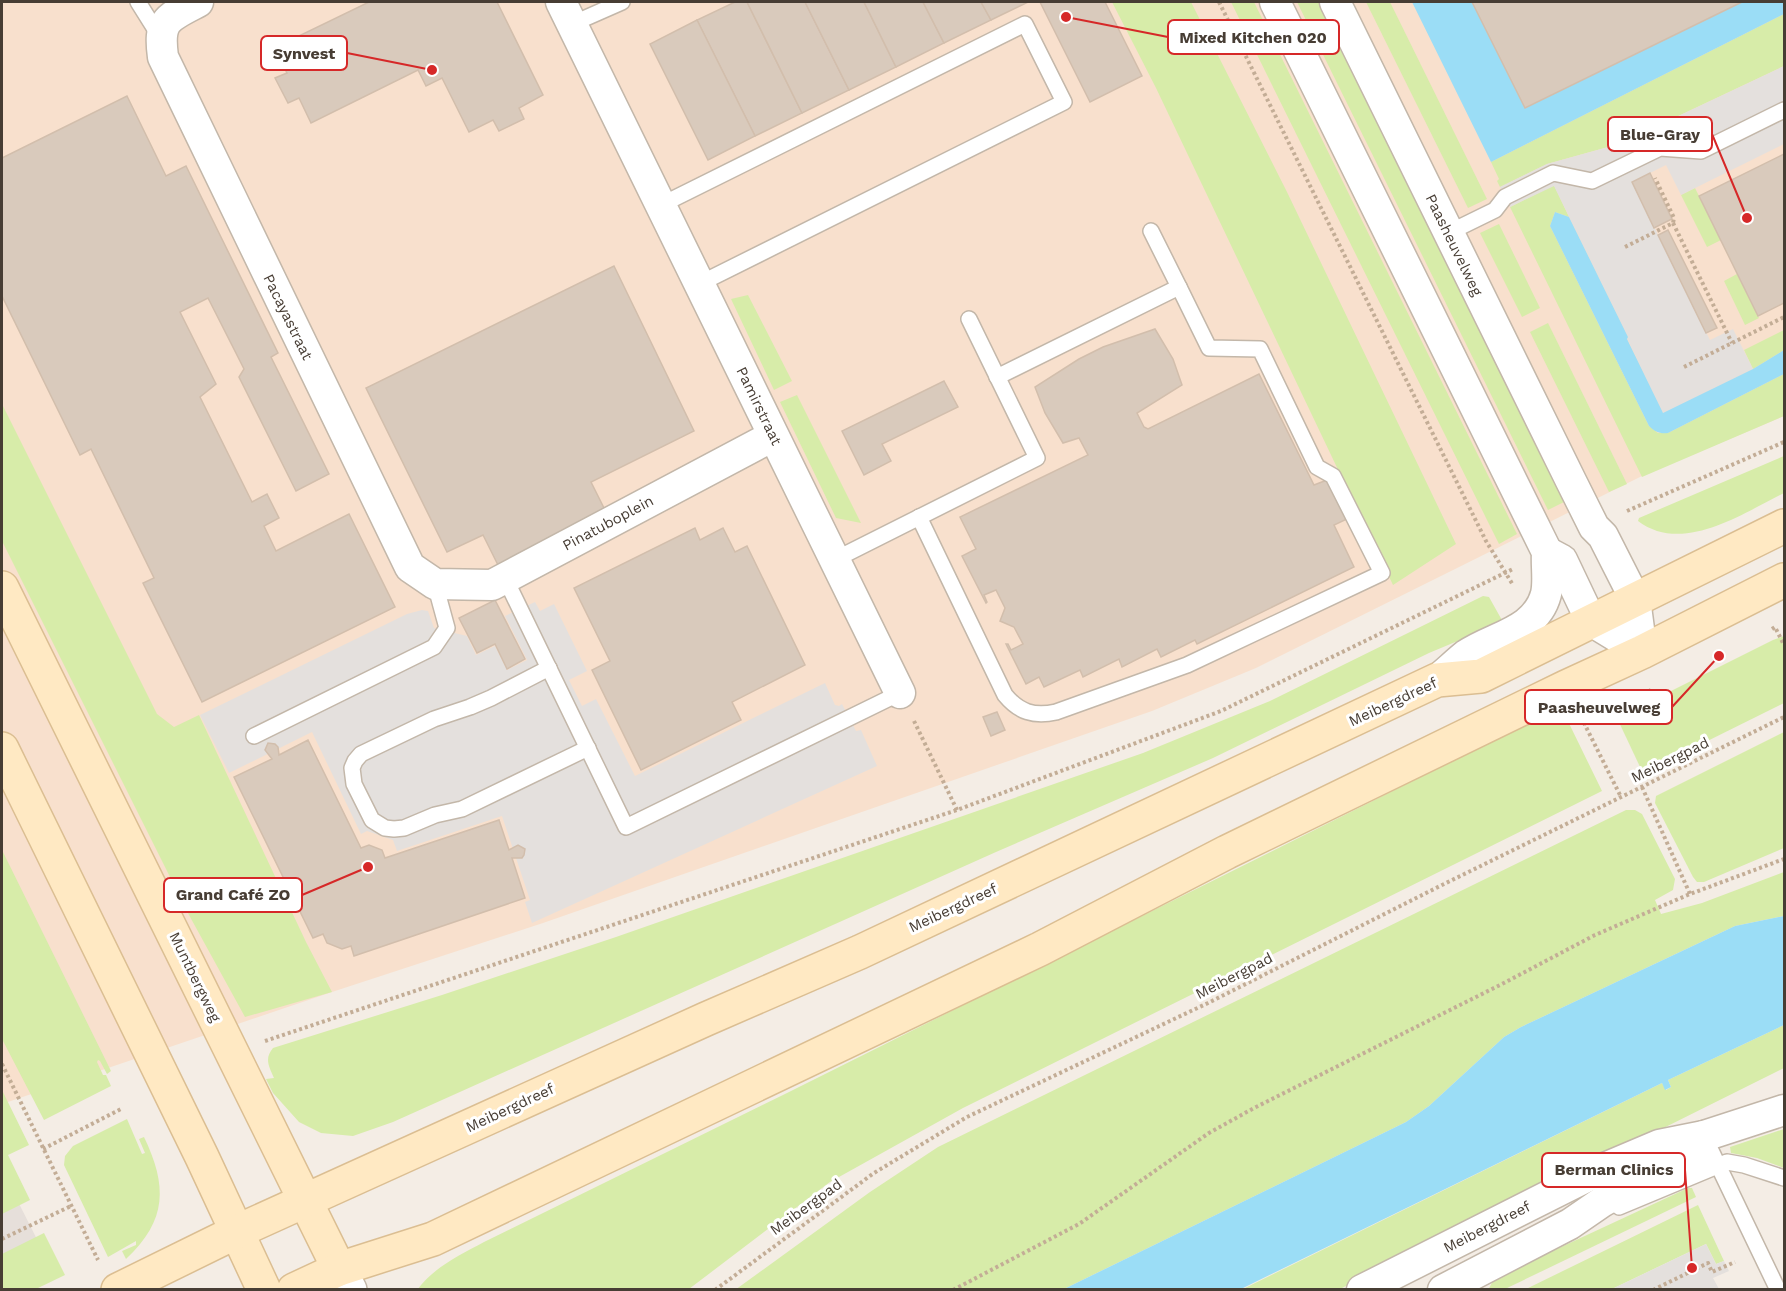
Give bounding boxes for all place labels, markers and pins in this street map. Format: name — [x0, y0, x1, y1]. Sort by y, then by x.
callout: Mixed Kitchen 020 — [1168, 20, 1339, 54]
callout: Synvest — [261, 36, 347, 70]
callout: Blue-Gray — [1608, 117, 1712, 151]
callout: Paasheuvelweg — [1525, 690, 1672, 724]
callout: Grand Café ZO — [164, 878, 302, 912]
callout: Berman Clinics — [1542, 1153, 1685, 1187]

